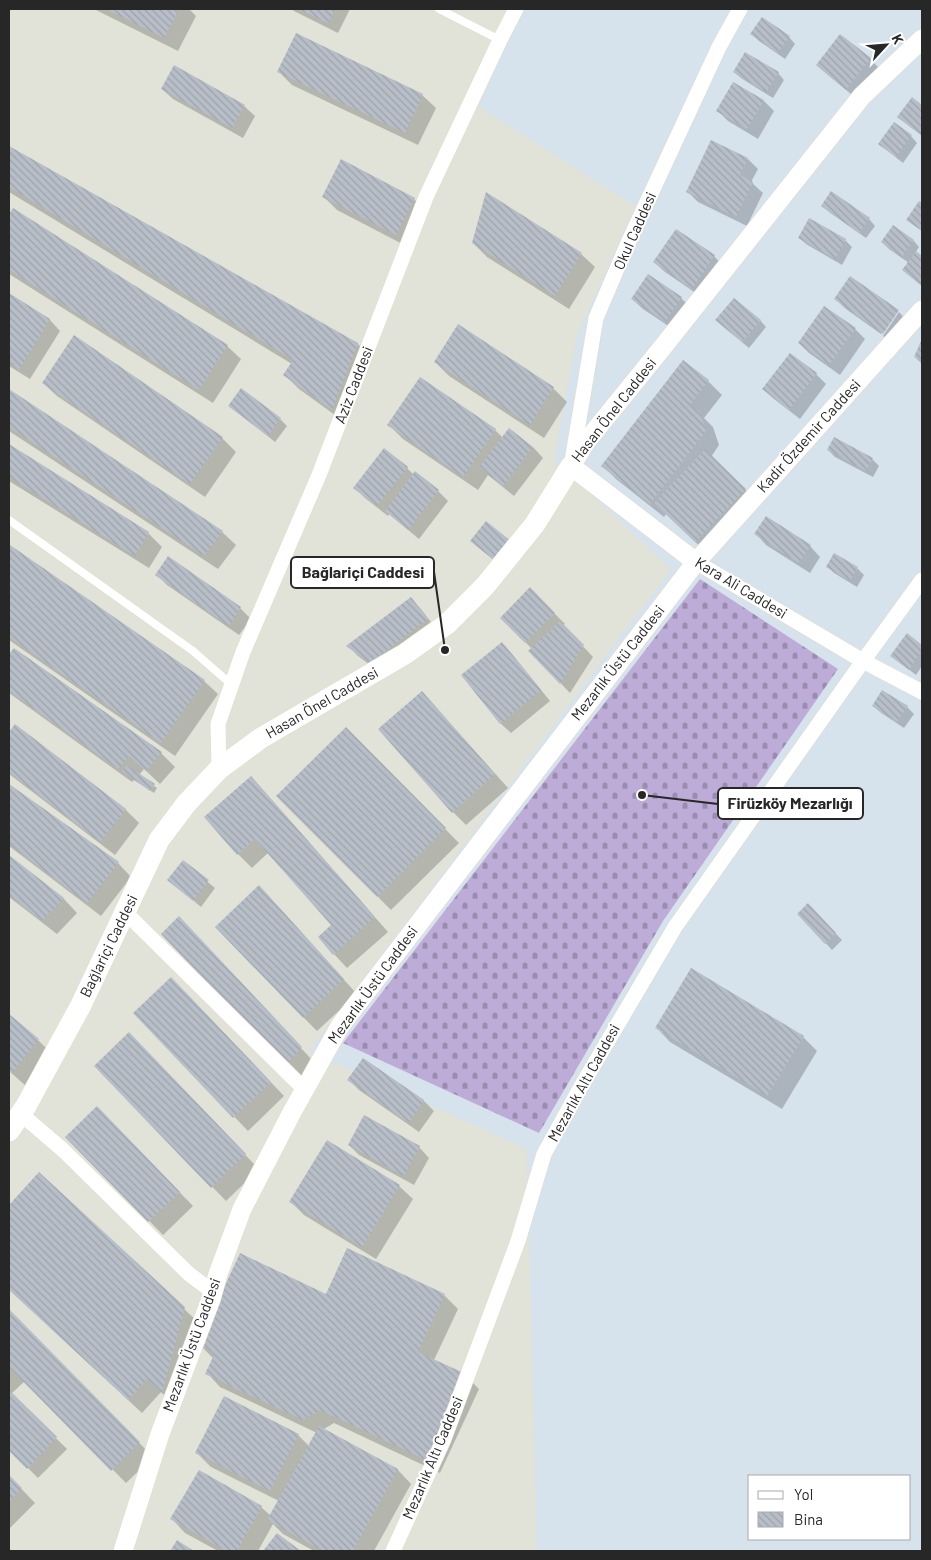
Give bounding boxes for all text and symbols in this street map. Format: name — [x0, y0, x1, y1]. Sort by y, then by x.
north arrow — [861, 20, 911, 70]
text: K — [889, 31, 908, 47]
street label: Okul Caddesi — [609, 189, 659, 272]
street label: Aziz Caddesi — [330, 343, 376, 426]
street label: Hasan Önel Caddesi — [567, 354, 659, 465]
street label: Kadir Özdemir Caddesi — [753, 375, 864, 496]
street label: Kara Ali Caddesi — [692, 553, 791, 622]
callout: Bağlariçi Caddesi — [291, 557, 434, 588]
text: Bağlariçi Caddesi — [302, 562, 424, 581]
street label: Mezarlık Üstü Caddesi — [567, 601, 668, 724]
street label: Hasan Önel Caddesi — [262, 663, 381, 742]
callout: Firüzköy Mezarlığı — [718, 788, 863, 819]
text: Firüzköy Mezarlığı — [727, 793, 853, 812]
street label: Bağlariçi Caddesi — [75, 891, 141, 1000]
street label: Mezarlık Üstü Caddesi — [323, 922, 421, 1047]
street label: Mezarlık Altı Caddesi — [543, 1021, 623, 1145]
street label: Mezarlık Üstü Caddesi — [158, 1275, 224, 1414]
street label: Mezarlık Altı Caddesi — [398, 1393, 466, 1522]
legend — [748, 1475, 911, 1540]
text: Yol — [794, 1485, 813, 1503]
text: Bina — [794, 1510, 823, 1528]

